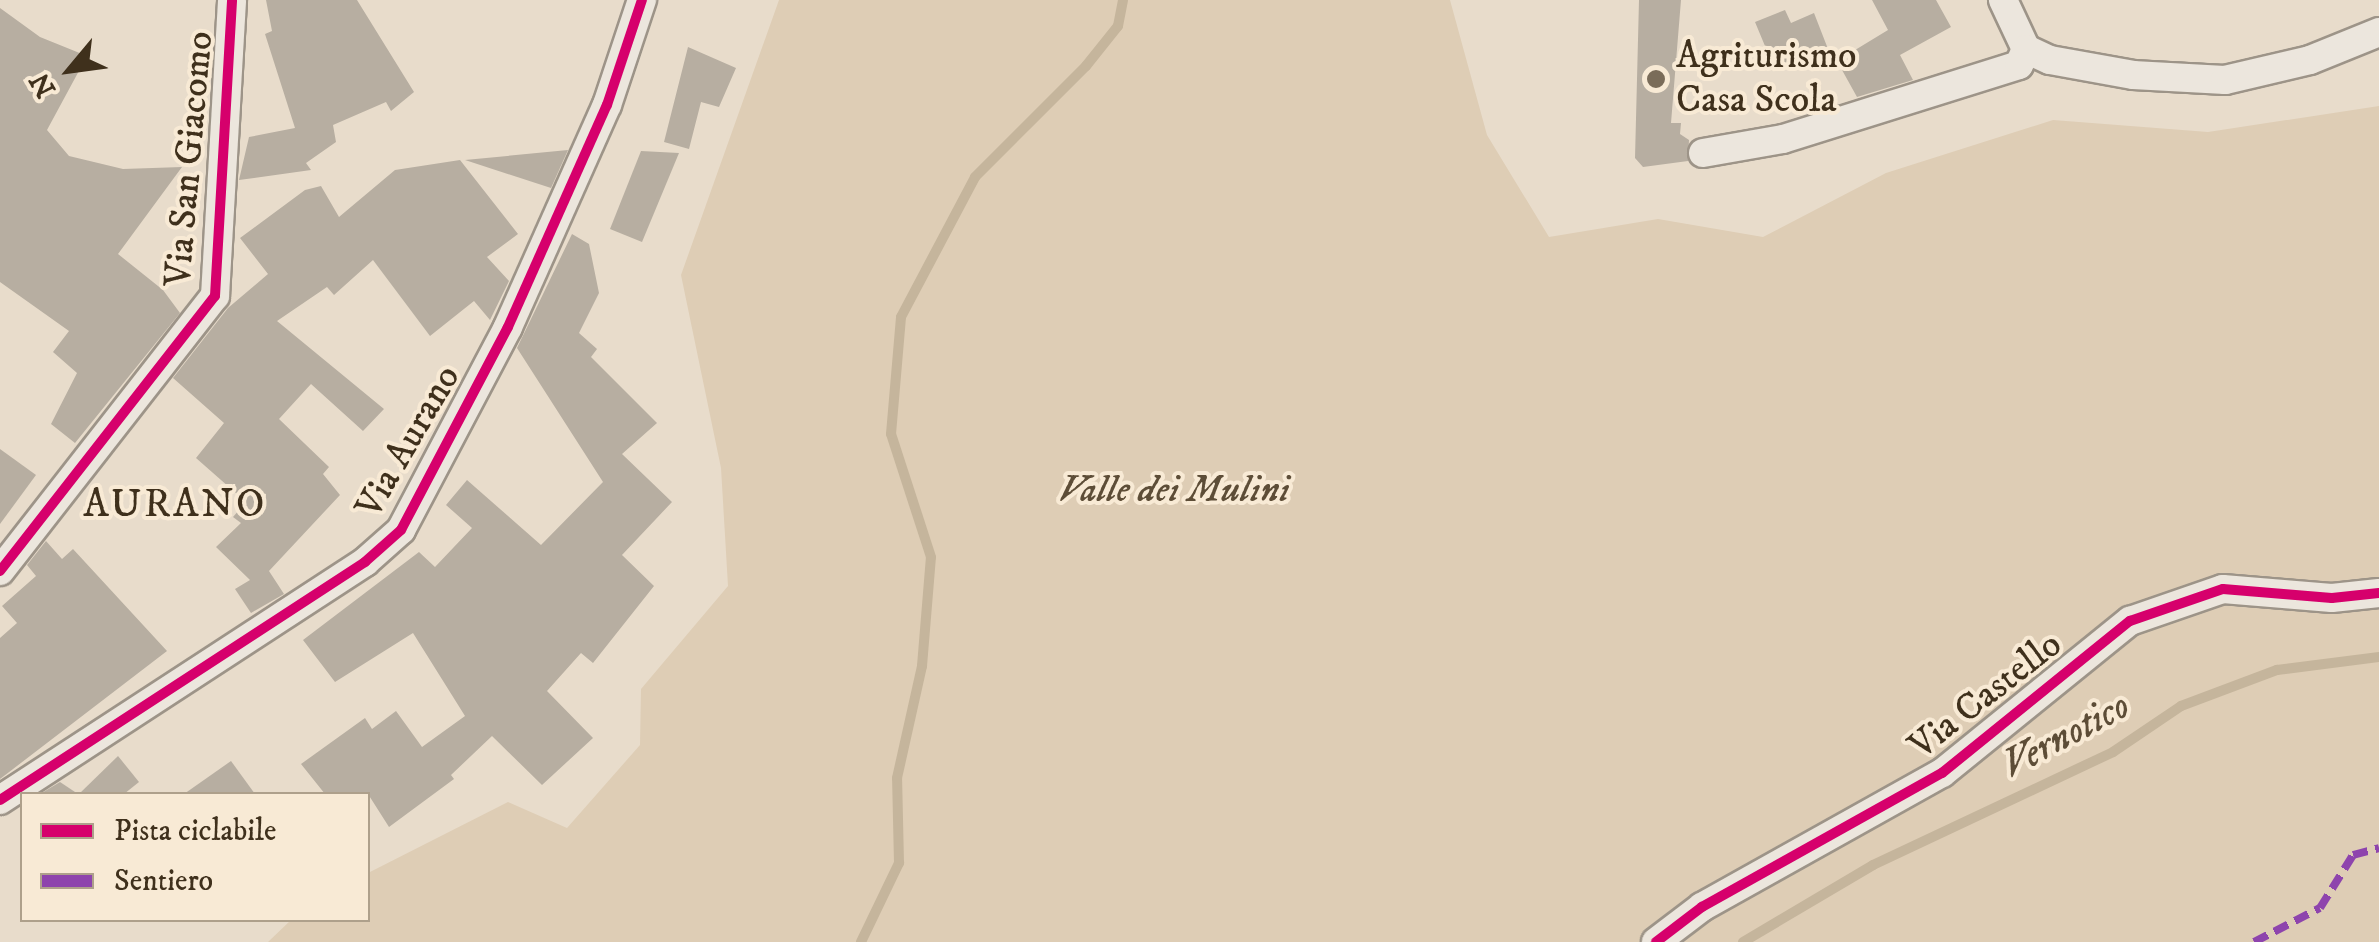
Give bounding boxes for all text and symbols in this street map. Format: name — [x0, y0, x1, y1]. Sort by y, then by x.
north arrow — [20, 20, 120, 120]
street label: Via San Giacomo — [156, 29, 224, 289]
place label: Agriturismo Casa Scola — [1676, 34, 1857, 123]
text: N — [22, 66, 64, 103]
marker: Agriturismo Casa Scola — [1645, 68, 1667, 90]
street label: Via Aurano — [347, 357, 471, 527]
park label: Valle dei Mulini — [1059, 468, 1289, 514]
district label: AURANO — [83, 481, 267, 529]
street label: Via Castello — [1901, 622, 2071, 770]
water label: Vernotico — [1994, 682, 2138, 790]
legend — [20, 792, 370, 922]
text: Pista ciclabile — [114, 813, 276, 850]
text: Sentiero — [114, 863, 213, 900]

